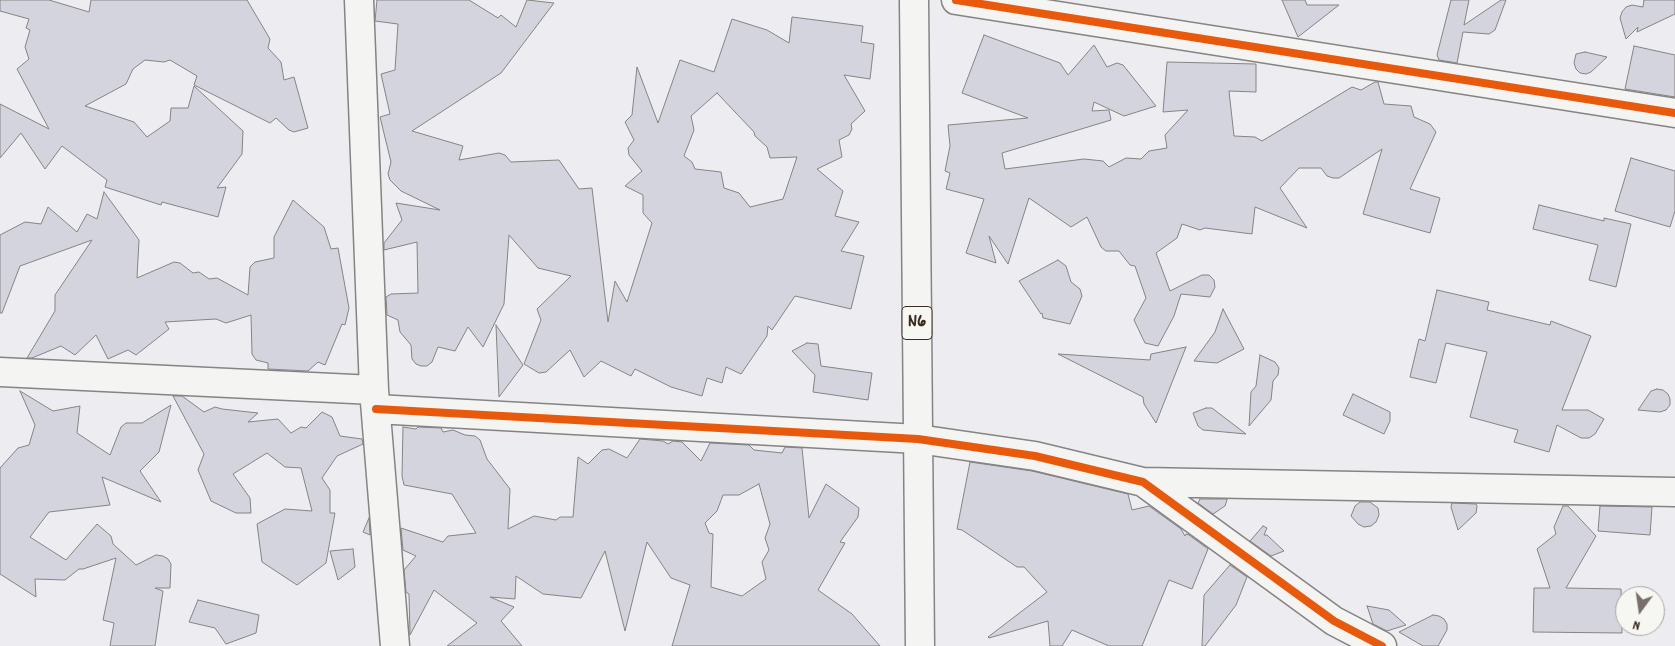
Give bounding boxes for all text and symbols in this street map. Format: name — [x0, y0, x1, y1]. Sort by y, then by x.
road number: N6 — [902, 306, 932, 339]
north arrow — [1615, 586, 1665, 636]
text: N — [1631, 614, 1642, 635]

